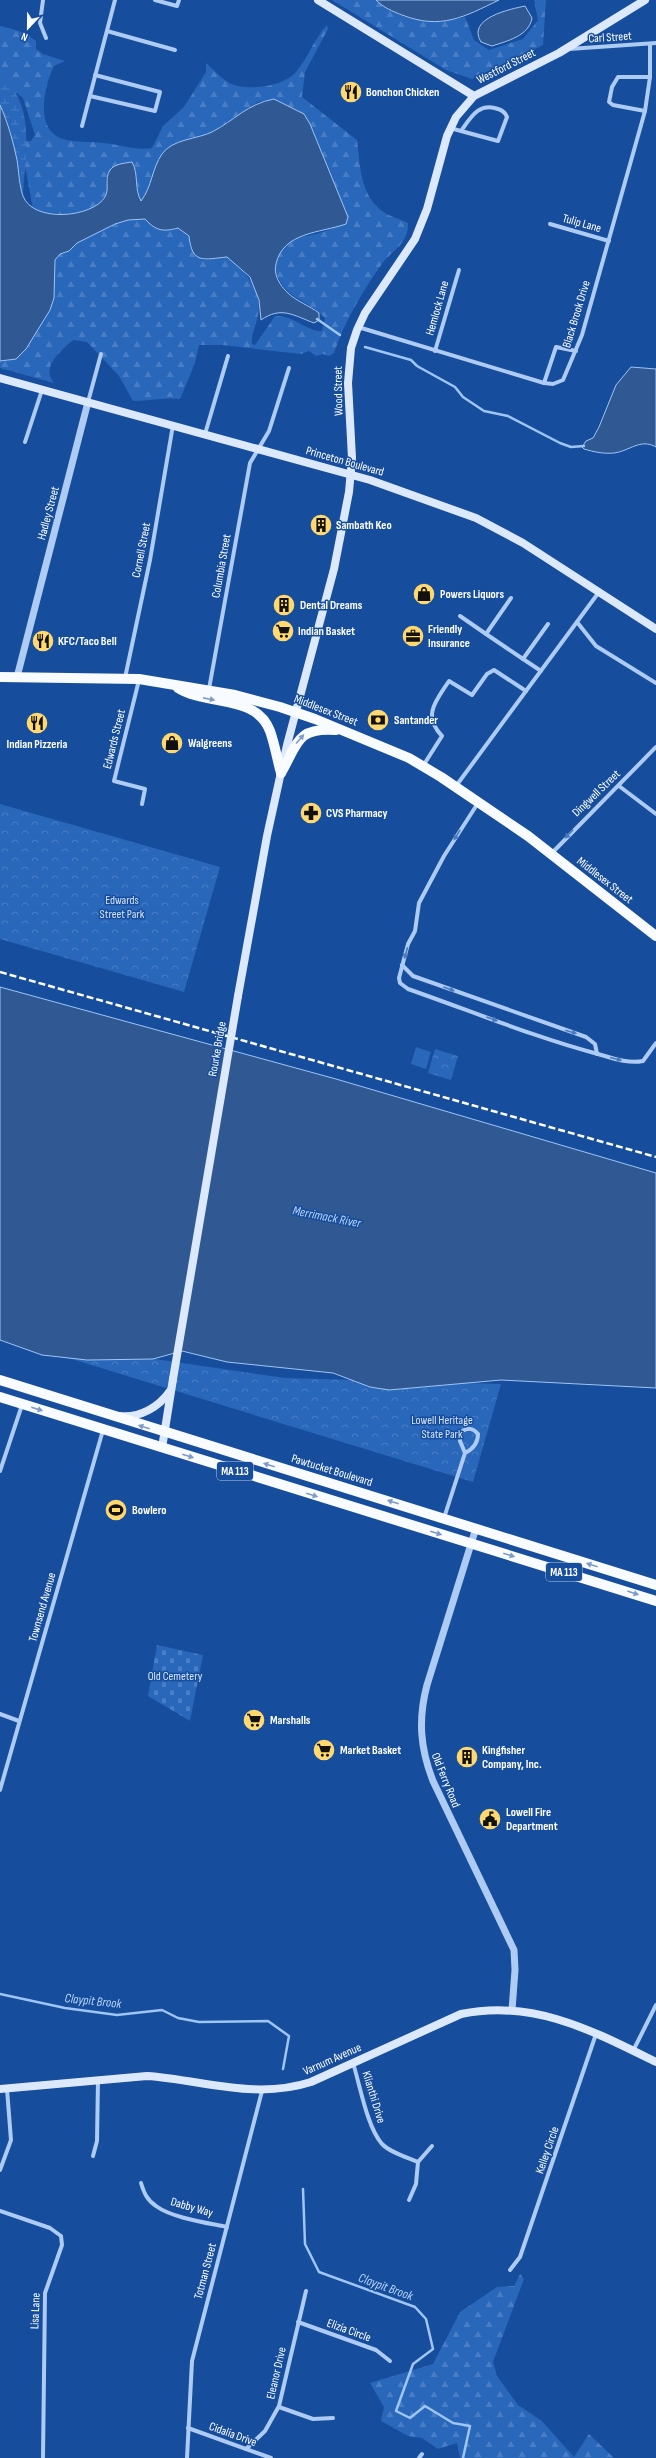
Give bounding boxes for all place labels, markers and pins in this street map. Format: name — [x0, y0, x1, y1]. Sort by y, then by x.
restaurant icon: Bonchon Chicken — [338, 79, 364, 105]
place label: Bonchon Chicken — [366, 85, 439, 100]
building icon: Sambath Keo — [308, 512, 334, 538]
place label: Sambath Keo — [336, 518, 392, 533]
shop icon: Powers Liquors — [411, 581, 437, 607]
place label: Powers Liquors — [440, 587, 504, 602]
building icon: Dental Dreams — [271, 592, 297, 618]
place label: Dental Dreams — [300, 598, 363, 613]
supermarket icon: Indian Basket — [270, 618, 296, 644]
place label: Friendly Insurance — [428, 622, 470, 651]
office icon: Friendly Insurance — [400, 623, 426, 649]
place label: Indian Basket — [298, 624, 355, 639]
restaurant icon: KFC/Taco Bell — [30, 628, 56, 654]
place label: KFC/Taco Bell — [58, 634, 117, 649]
bank icon: Santander — [365, 707, 391, 733]
restaurant icon: Indian Pizzeria — [24, 710, 50, 736]
place label: Santander — [394, 713, 438, 728]
shop icon: Walgreens — [159, 730, 185, 756]
place label: Walgreens — [188, 736, 233, 751]
place label: Indian Pizzeria — [7, 737, 68, 752]
pharmacy icon: CVS Pharmacy — [298, 800, 324, 826]
place label: CVS Pharmacy — [326, 806, 388, 821]
sports icon: Bowlero — [103, 1497, 129, 1523]
place label: Bowlero — [132, 1503, 167, 1518]
supermarket icon: Marshalls — [241, 1707, 267, 1733]
place label: Marshalls — [270, 1713, 311, 1728]
supermarket icon: Market Basket — [311, 1737, 337, 1763]
place label: Market Basket — [340, 1743, 401, 1758]
place label: Kingfisher Company, Inc. — [482, 1743, 542, 1772]
building icon: Kingfisher Company, Inc. — [454, 1744, 480, 1770]
place label: Lowell Fire Department — [506, 1805, 558, 1834]
public building icon: Lowell Fire Department — [477, 1806, 503, 1832]

